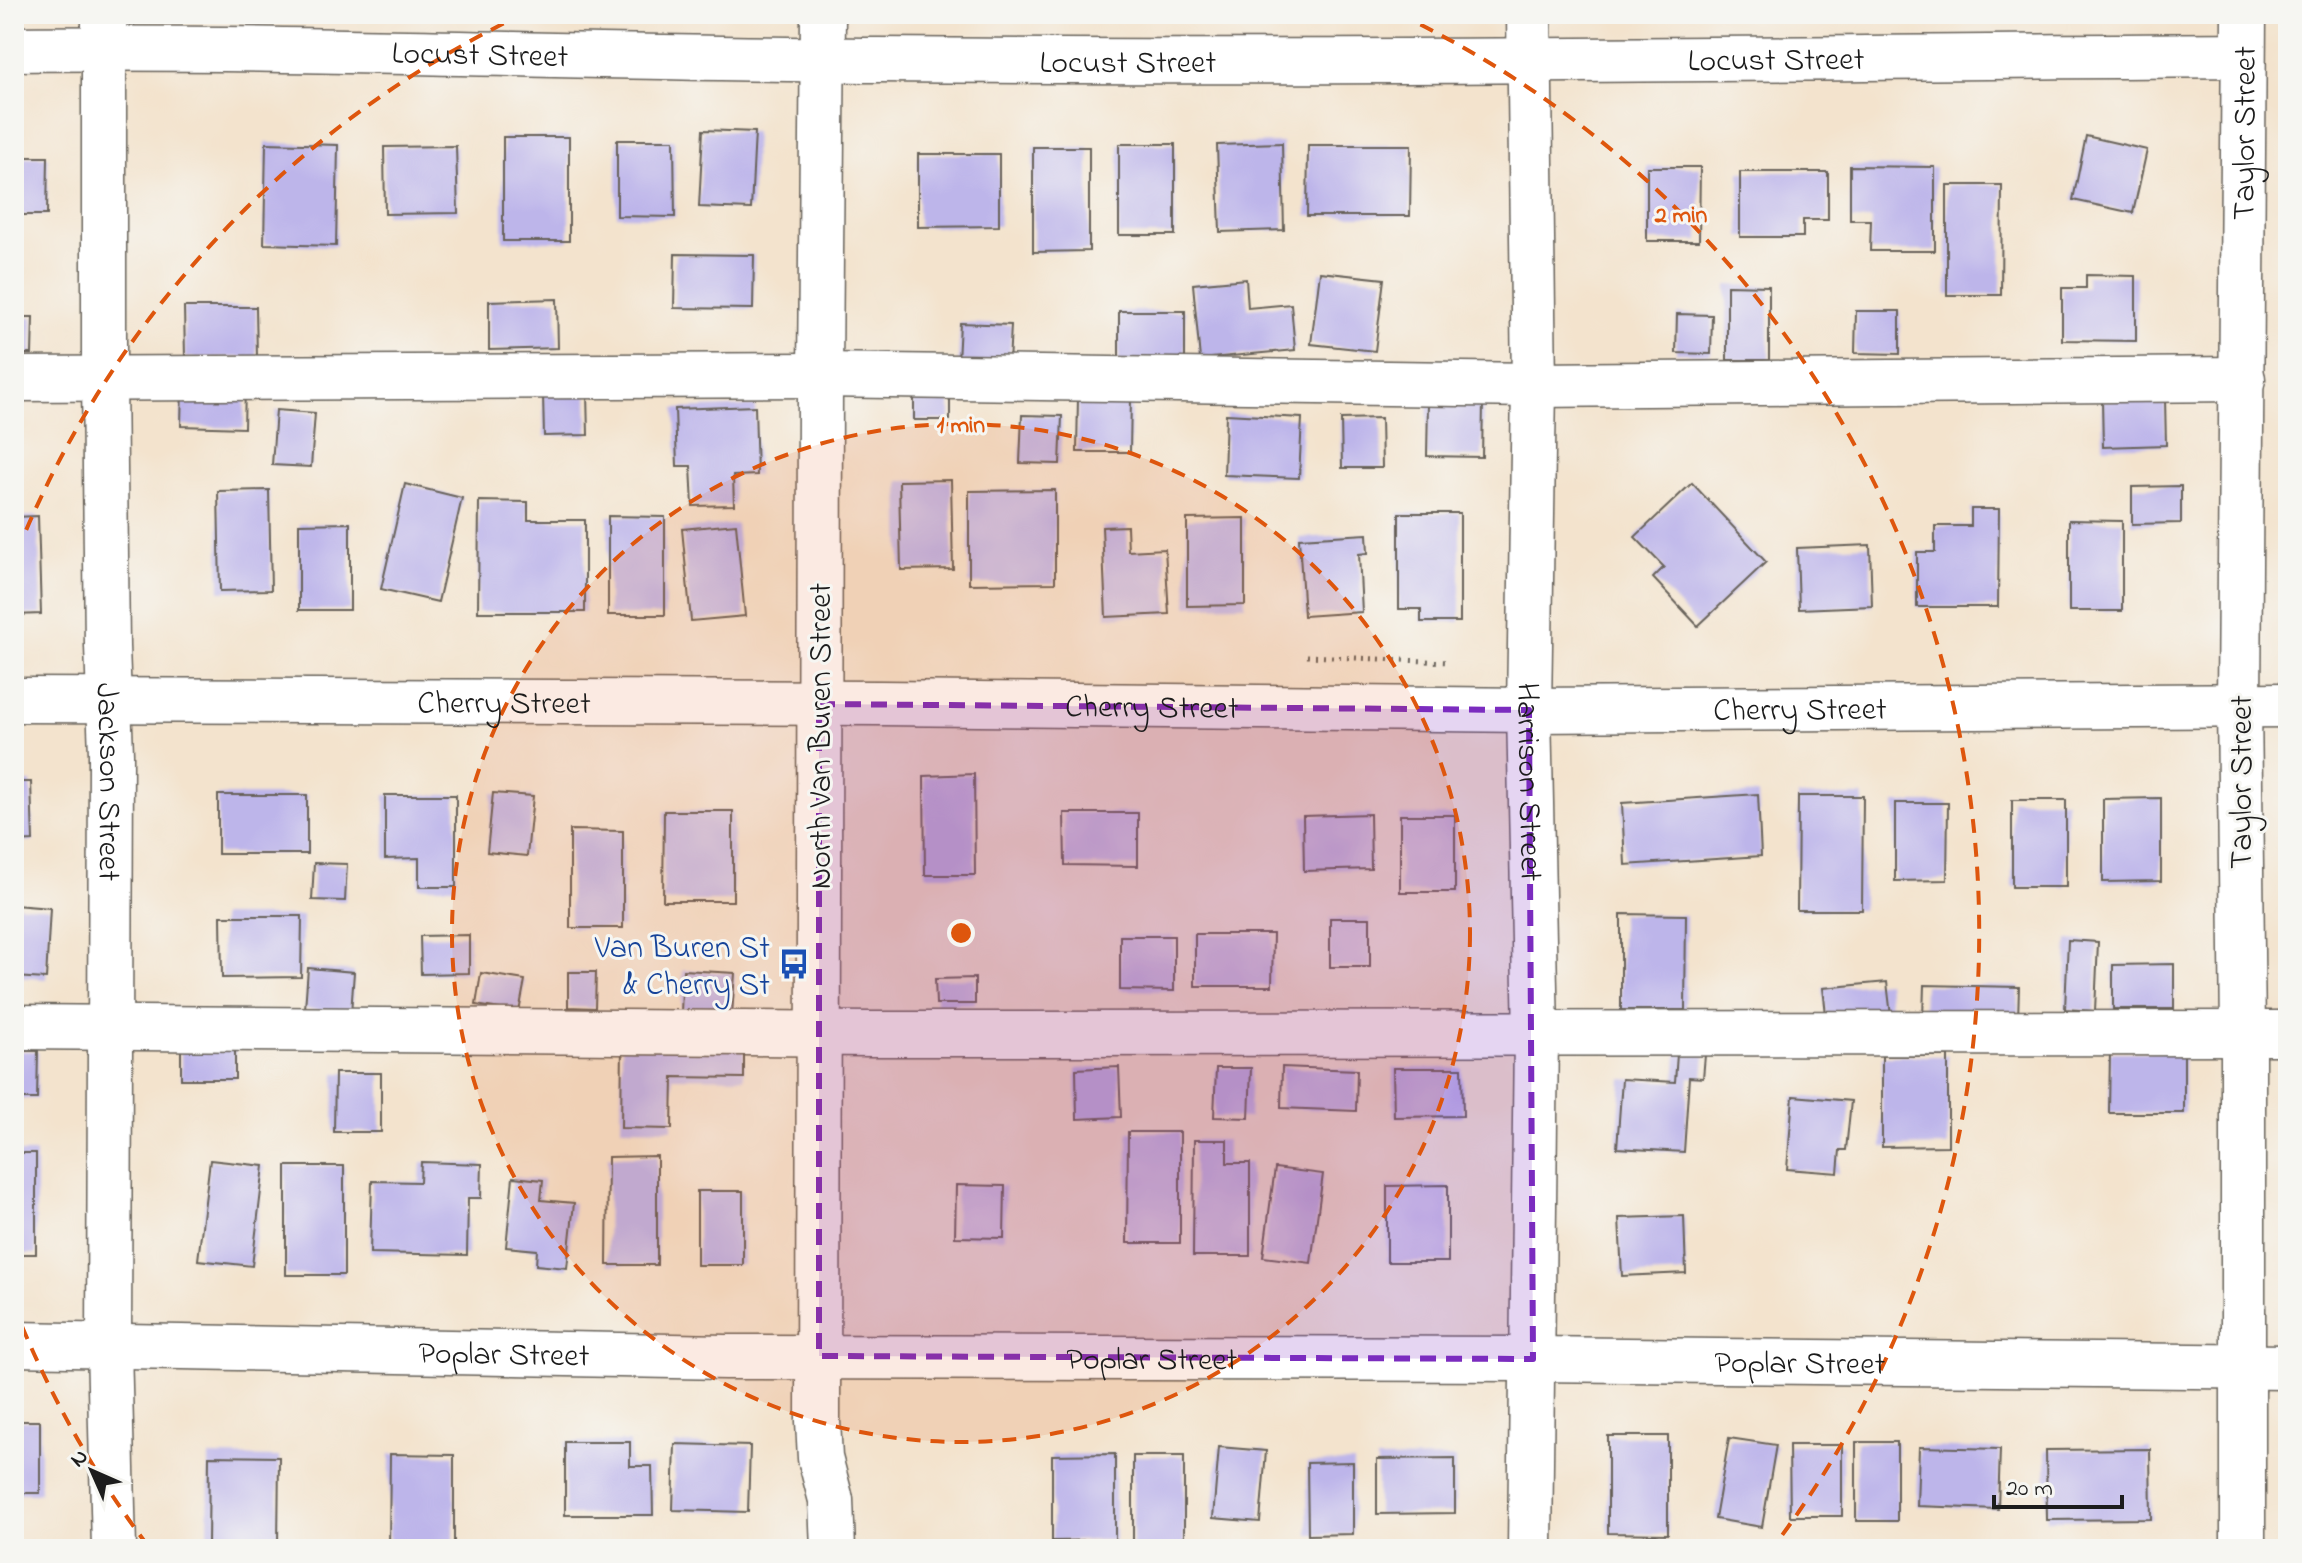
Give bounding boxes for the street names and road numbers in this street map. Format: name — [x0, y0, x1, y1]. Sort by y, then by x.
street label: Locust Street — [391, 32, 569, 82]
street label: Locust Street — [1687, 38, 1865, 86]
street label: Locust Street — [1039, 41, 1216, 88]
street label: Taylor Street — [2223, 46, 2271, 220]
street label: North Van Buren Street — [799, 582, 846, 889]
street label: Cherry Street — [417, 681, 591, 729]
street label: Jackson Street — [81, 682, 131, 881]
street label: Harrison Street — [1502, 682, 1553, 882]
street label: Cherry Street — [1065, 685, 1239, 734]
street label: Cherry Street — [1713, 688, 1887, 736]
street label: Taylor Street — [2220, 695, 2267, 869]
street label: Poplar Street — [418, 1331, 590, 1382]
street label: Poplar Street — [1066, 1338, 1238, 1385]
street label: Poplar Street — [1714, 1341, 1886, 1390]

